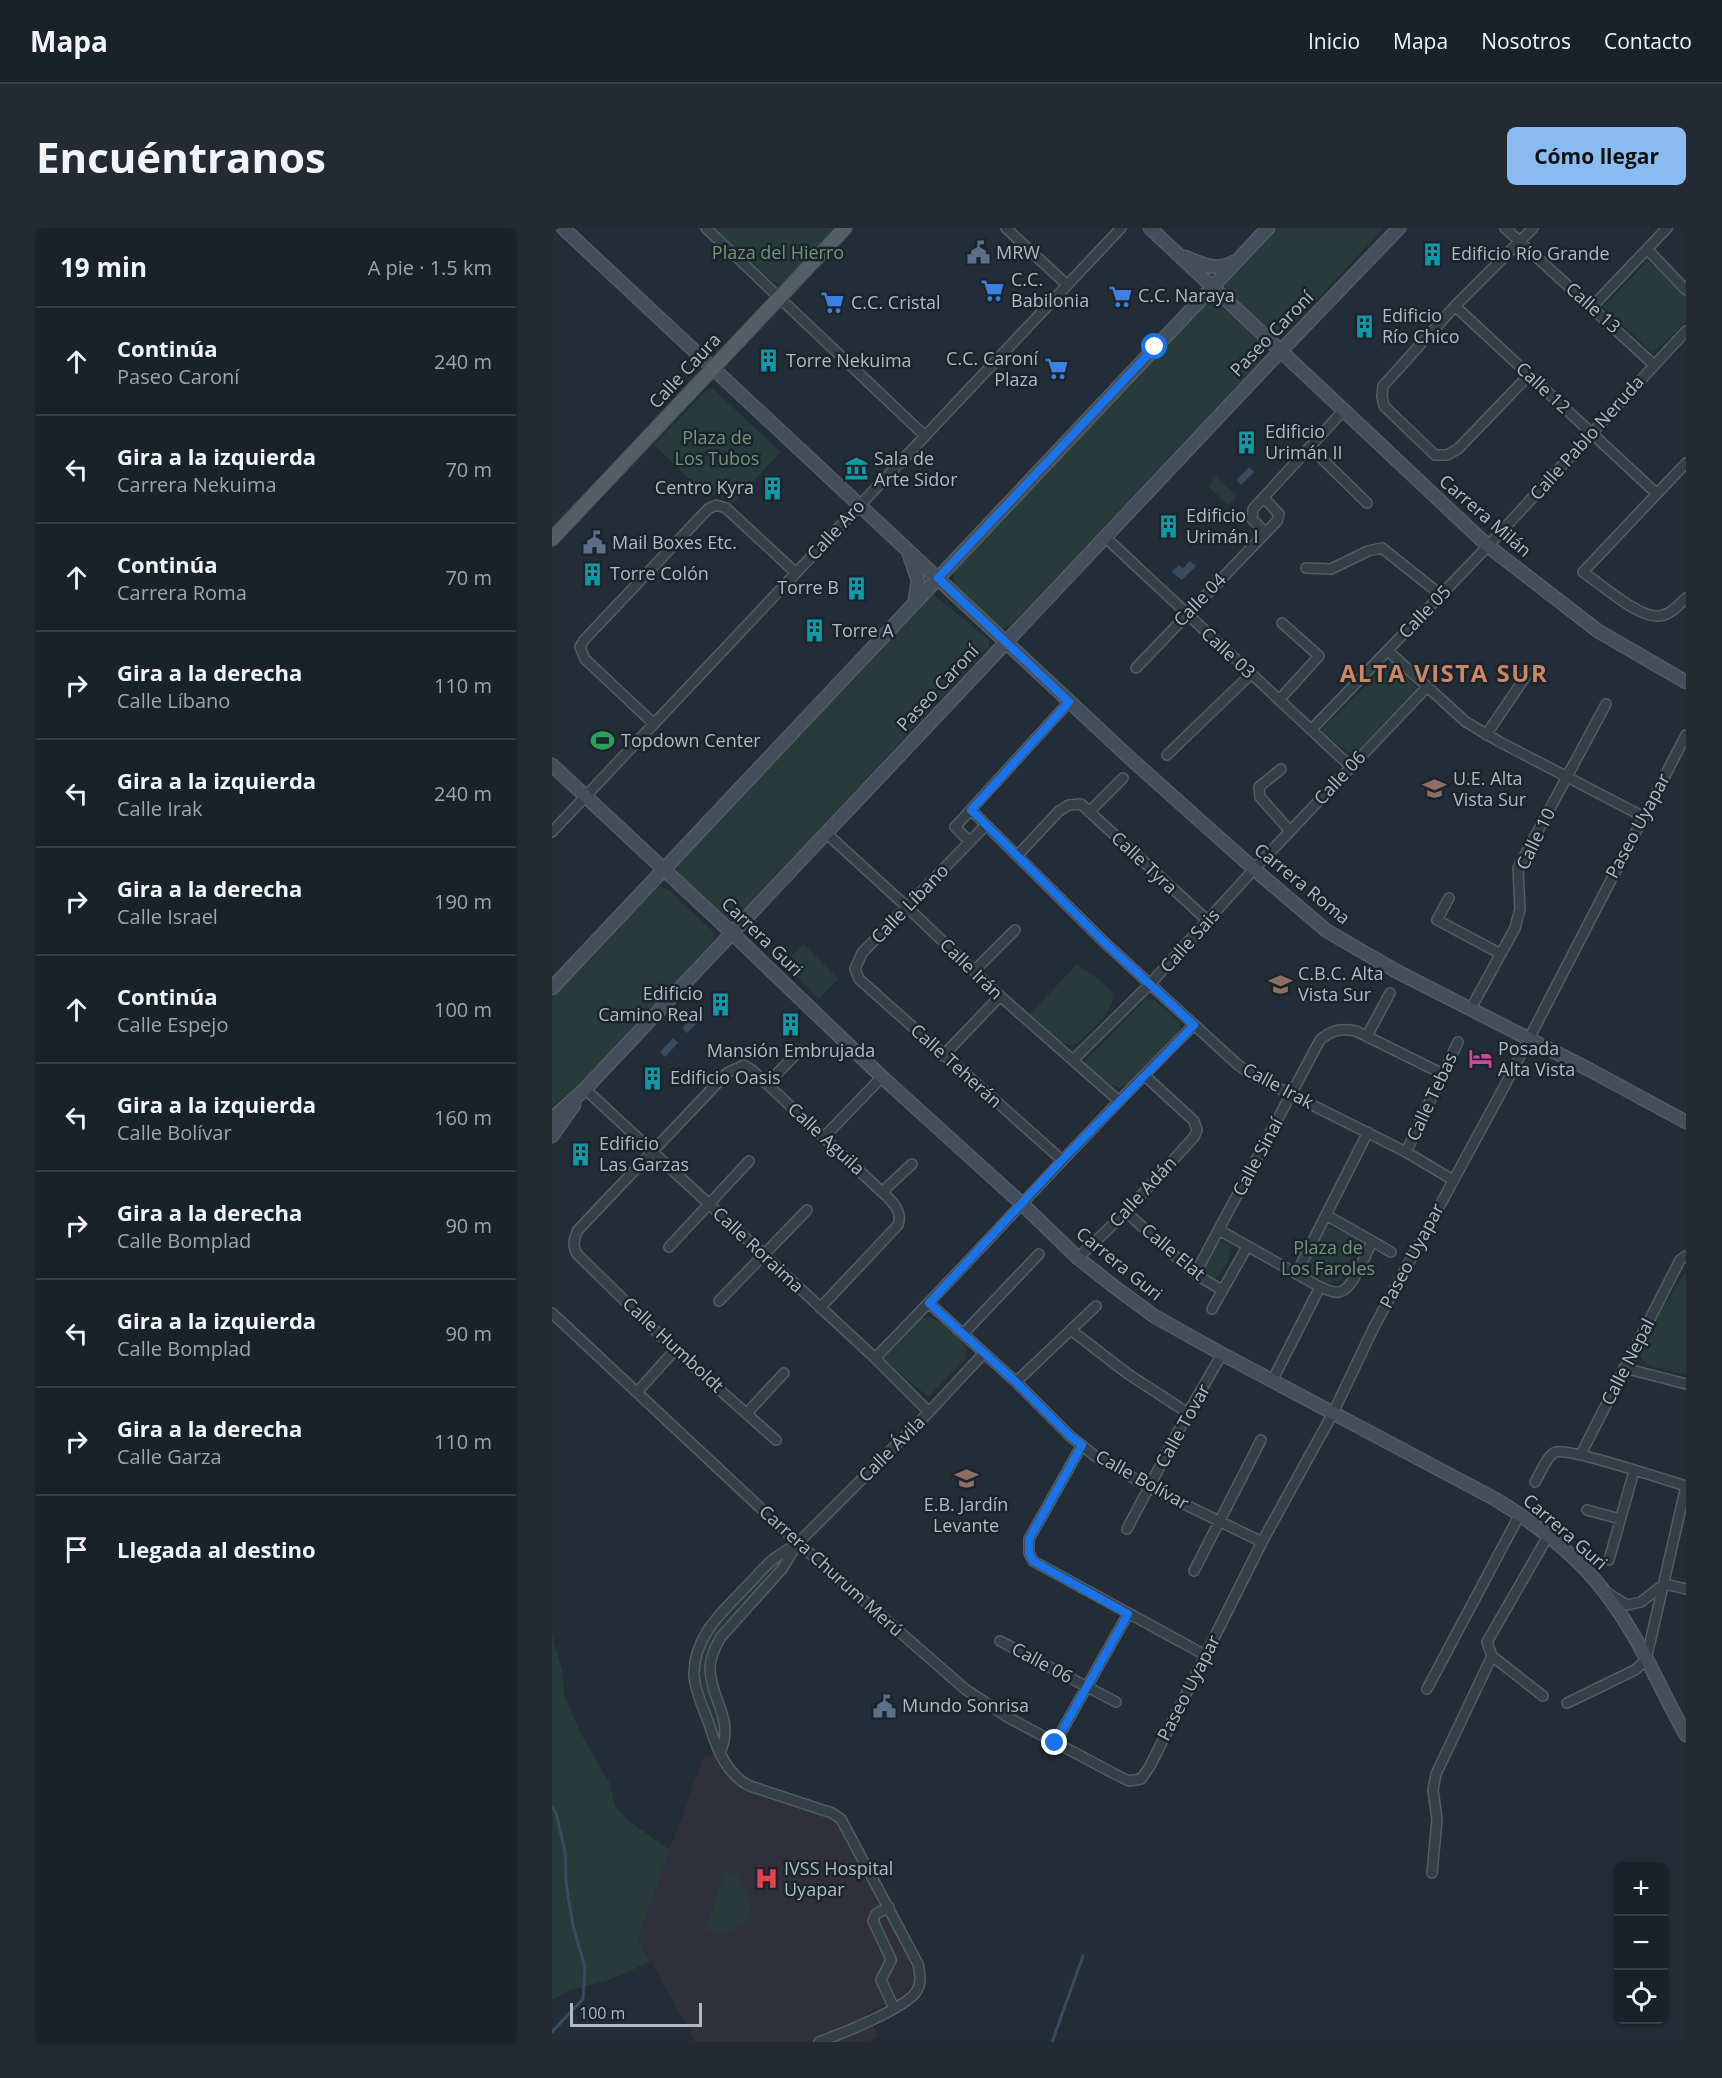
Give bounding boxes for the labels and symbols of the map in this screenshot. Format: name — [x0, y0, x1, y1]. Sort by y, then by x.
park label: Plaza del Hierro — [712, 240, 844, 264]
public building icon: MRW — [965, 240, 991, 266]
place label: MRW — [996, 240, 1040, 264]
building icon: Edificio Río Grande — [1420, 241, 1446, 267]
place label: Edificio Río Grande — [1451, 241, 1610, 265]
place label: C.C. Babilonia — [1011, 267, 1089, 312]
street label: Calle 13 — [1561, 276, 1626, 338]
supermarket icon: C.C. Babilonia — [980, 277, 1006, 303]
supermarket icon: C.C. Naraya — [1107, 283, 1133, 309]
place label: C.C. Naraya — [1138, 283, 1235, 307]
street label: Paseo Caroní — [1224, 285, 1318, 381]
supermarket icon: C.C. Cristal — [820, 290, 846, 316]
place label: C.C. Cristal — [851, 290, 941, 314]
place label: Edificio Río Chico — [1382, 303, 1460, 348]
building icon: Edificio Río Chico — [1351, 313, 1377, 339]
street label: Calle Caura — [643, 327, 725, 413]
route start — [1141, 333, 1167, 359]
place label: C.C. Caroní Plaza — [946, 346, 1038, 391]
building icon: Torre Nekuima — [755, 348, 781, 374]
place label: Torre Nekuima — [786, 348, 912, 372]
supermarket icon: C.C. Caroní Plaza — [1043, 356, 1069, 382]
street label: Calle 12 — [1511, 356, 1576, 418]
street label: Calle Pablo Neruda — [1524, 370, 1649, 505]
place label: Edificio Urimán II — [1265, 419, 1342, 464]
park label: Plaza de Los Tubos — [675, 425, 759, 470]
building icon: Edificio Urimán II — [1234, 429, 1260, 455]
place label: Sala de Arte Sidor — [874, 446, 958, 491]
museum icon: Sala de Arte Sidor — [843, 456, 869, 482]
street label: Carrera Milán — [1435, 469, 1537, 562]
place label: Centro Kyra — [655, 475, 754, 499]
building icon: Centro Kyra — [759, 475, 785, 501]
street label: Calle Aro — [801, 494, 870, 565]
place label: Edificio Urimán I — [1186, 503, 1258, 548]
building icon: Edificio Urimán I — [1155, 513, 1181, 539]
public building icon: Mail Boxes Etc. — [581, 530, 607, 556]
place label: Mail Boxes Etc. — [612, 530, 737, 554]
building icon: Torre Colón — [579, 561, 605, 587]
place label: Torre Colón — [610, 561, 709, 585]
street label: Calle 04 — [1168, 567, 1231, 631]
place label: Torre B — [777, 575, 839, 599]
building icon: Torre B — [844, 575, 870, 601]
street label: Calle 05 — [1393, 579, 1456, 643]
building icon: Torre A — [801, 618, 827, 644]
place label: Torre A — [832, 618, 894, 642]
street label: Calle 03 — [1196, 621, 1261, 683]
street label: Paseo Caroní — [891, 639, 984, 736]
district label: ALTA VISTA SUR — [1340, 656, 1548, 689]
sports icon: Topdown Center — [590, 728, 616, 754]
place label: Topdown Center — [621, 728, 761, 752]
street label: Calle 06 — [1308, 745, 1370, 810]
place label: U.E. Alta Vista Sur — [1453, 766, 1527, 811]
street label: Paseo Uyapar — [1599, 768, 1675, 882]
school or university icon: U.E. Alta Vista Sur — [1422, 776, 1448, 802]
street label: Calle 10 — [1510, 804, 1560, 873]
street label: Calle Tyra — [1107, 826, 1183, 899]
street label: Carrera Roma — [1250, 837, 1356, 929]
street label: Calle Líbano — [865, 858, 953, 948]
street label: Carrera Guri — [717, 891, 809, 981]
street label: Calle Sais — [1154, 903, 1224, 977]
street label: Calle Irán — [935, 932, 1008, 1004]
place label: C.B.C. Alta Vista Sur — [1298, 961, 1384, 1006]
school or university icon: C.B.C. Alta Vista Sur — [1267, 971, 1293, 997]
place label: Edificio Camino Real — [598, 981, 703, 1026]
building icon: Edificio Camino Real — [708, 991, 734, 1017]
building icon: Mansión Embrujada — [778, 1012, 804, 1038]
street label: Calle Teherán — [906, 1018, 1007, 1113]
place label: Posada Alta Vista — [1498, 1036, 1575, 1081]
place label: Mansión Embrujada — [707, 1038, 875, 1062]
hotel icon: Posada Alta Vista — [1467, 1046, 1493, 1072]
street label: Calle Tebas — [1400, 1049, 1462, 1145]
street label: Calle Irak — [1239, 1056, 1319, 1114]
building icon: Edificio Oasis — [639, 1065, 665, 1091]
place label: Edificio Oasis — [670, 1065, 781, 1089]
street label: Calle Aguila — [783, 1097, 870, 1180]
street label: Calle Sinaí — [1227, 1113, 1288, 1200]
place label: Edificio Las Garzas — [599, 1131, 689, 1176]
building icon: Edificio Las Garzas — [568, 1141, 594, 1167]
street label: Calle Adán — [1103, 1151, 1181, 1232]
street label: Paseo Uyapar — [1373, 1198, 1449, 1312]
street label: Calle Roraima — [708, 1201, 809, 1298]
street label: Calle Elat — [1137, 1218, 1211, 1285]
street label: Carrera Guri — [1072, 1221, 1168, 1305]
park label: Plaza de Los Faroles — [1281, 1235, 1375, 1280]
street label: Calle Humboldt — [618, 1291, 729, 1397]
street label: Calle Nepal — [1595, 1314, 1659, 1409]
street label: Calle Tovar — [1149, 1379, 1215, 1472]
street label: Calle Ávila — [853, 1410, 930, 1487]
street label: Calle Bolívar — [1092, 1444, 1194, 1515]
school or university icon: E.B. Jardín Levante — [953, 1466, 979, 1492]
street label: Carrera Guri — [1518, 1488, 1613, 1574]
place label: E.B. Jardín Levante — [924, 1492, 1008, 1537]
street label: Carrera Churum Merú — [755, 1499, 909, 1641]
street label: Paseo Uyapar — [1151, 1630, 1225, 1744]
street label: Calle 06 — [1008, 1636, 1077, 1688]
public building icon: Mundo Sonrisa — [871, 1693, 897, 1719]
place label: Mundo Sonrisa — [902, 1693, 1029, 1717]
route end — [1041, 1729, 1067, 1755]
place label: IVSS Hospital Uyapar — [784, 1856, 893, 1901]
hospital icon: IVSS Hospital Uyapar — [753, 1866, 779, 1892]
scale bar — [570, 2000, 702, 2028]

